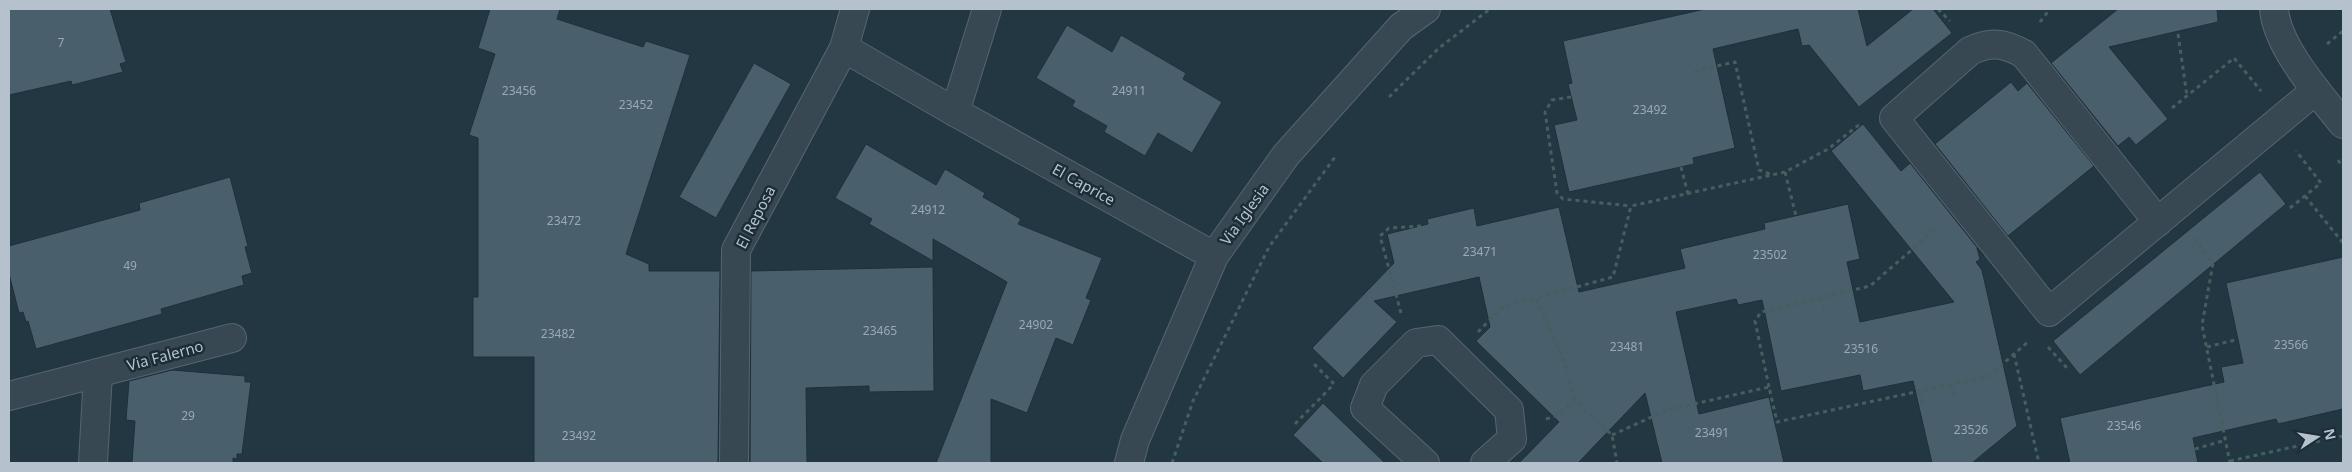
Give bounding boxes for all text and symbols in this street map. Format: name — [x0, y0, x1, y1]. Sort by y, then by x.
house number: 7 — [58, 34, 65, 51]
house number: 23456 — [502, 82, 536, 99]
house number: 24911 — [1112, 82, 1146, 99]
house number: 23452 — [619, 96, 653, 113]
house number: 23492 — [1633, 101, 1667, 118]
street label: El Caprice — [1049, 159, 1119, 209]
street label: Via Iglesia — [1215, 179, 1273, 249]
street label: El Reposa — [731, 182, 779, 252]
house number: 24912 — [911, 201, 945, 218]
house number: 23472 — [547, 212, 581, 229]
house number: 23471 — [1463, 243, 1497, 260]
house number: 23502 — [1753, 246, 1787, 263]
house number: 49 — [123, 257, 137, 274]
house number: 24902 — [1019, 316, 1053, 333]
house number: 23465 — [863, 322, 897, 339]
house number: 23482 — [541, 325, 575, 342]
street label: Via Falerno — [125, 335, 205, 375]
house number: 23566 — [2274, 336, 2308, 353]
house number: 23481 — [1610, 338, 1644, 355]
house number: 23516 — [1844, 340, 1878, 357]
house number: 29 — [181, 407, 195, 424]
north arrow — [2292, 412, 2342, 462]
house number: 23546 — [2107, 417, 2141, 434]
house number: 23526 — [1954, 421, 1988, 438]
house number: 23491 — [1695, 424, 1729, 441]
house number: 23492 — [562, 427, 596, 444]
text: N — [2320, 427, 2341, 442]

